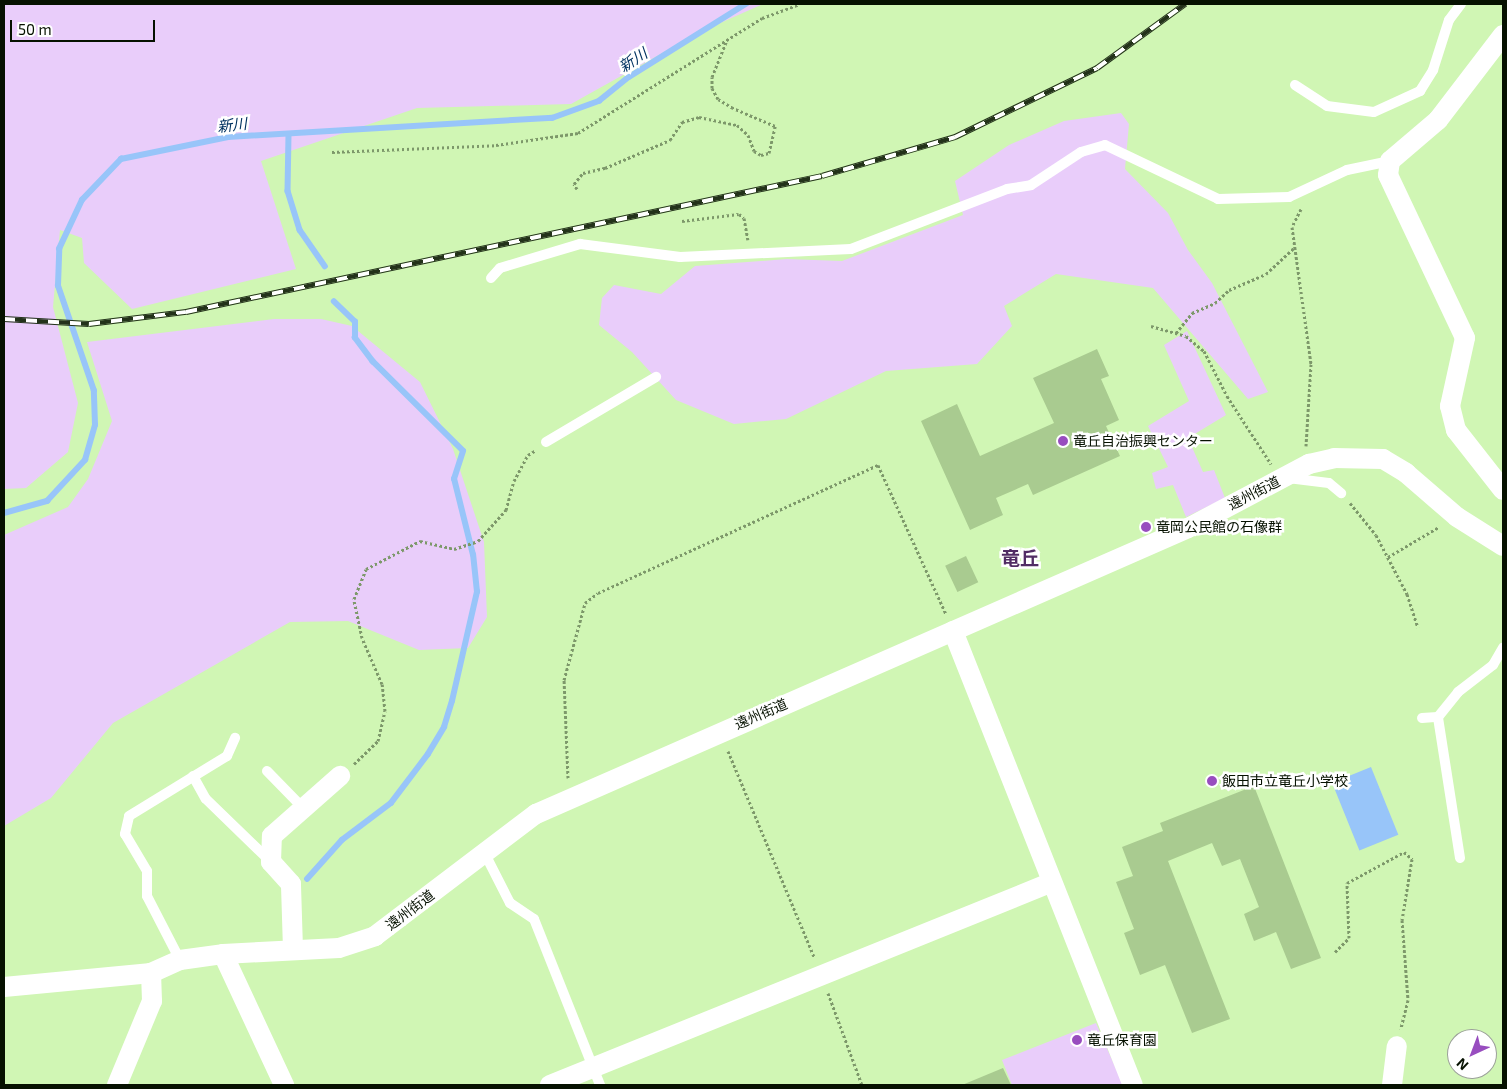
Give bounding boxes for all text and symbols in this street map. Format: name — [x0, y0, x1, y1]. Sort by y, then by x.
scale bar — [12, 10, 158, 42]
text: 50 m — [18, 20, 52, 38]
water label: 新川 — [616, 44, 650, 76]
water label: 新川 — [216, 114, 248, 136]
place label: 竜丘自治振興センター — [1073, 433, 1213, 449]
marker: 竜丘自治振興センター — [1057, 435, 1069, 447]
street label: 遠州街道 — [1225, 473, 1283, 513]
place label: 竜岡公民館の石像群 — [1156, 519, 1282, 535]
marker: 竜岡公民館の石像群 — [1140, 521, 1152, 533]
district label: 竜丘 — [1001, 547, 1039, 569]
street label: 遠州街道 — [732, 695, 790, 733]
place label: 飯田市立竜丘小学校 — [1222, 773, 1348, 789]
marker: 飯田市立竜丘小学校 — [1206, 775, 1218, 787]
street label: 遠州街道 — [383, 886, 437, 934]
north arrow — [1447, 1029, 1497, 1079]
place label: 竜丘保育園 — [1087, 1032, 1157, 1048]
marker: 竜丘保育園 — [1071, 1034, 1083, 1046]
text: N — [1453, 1055, 1472, 1074]

